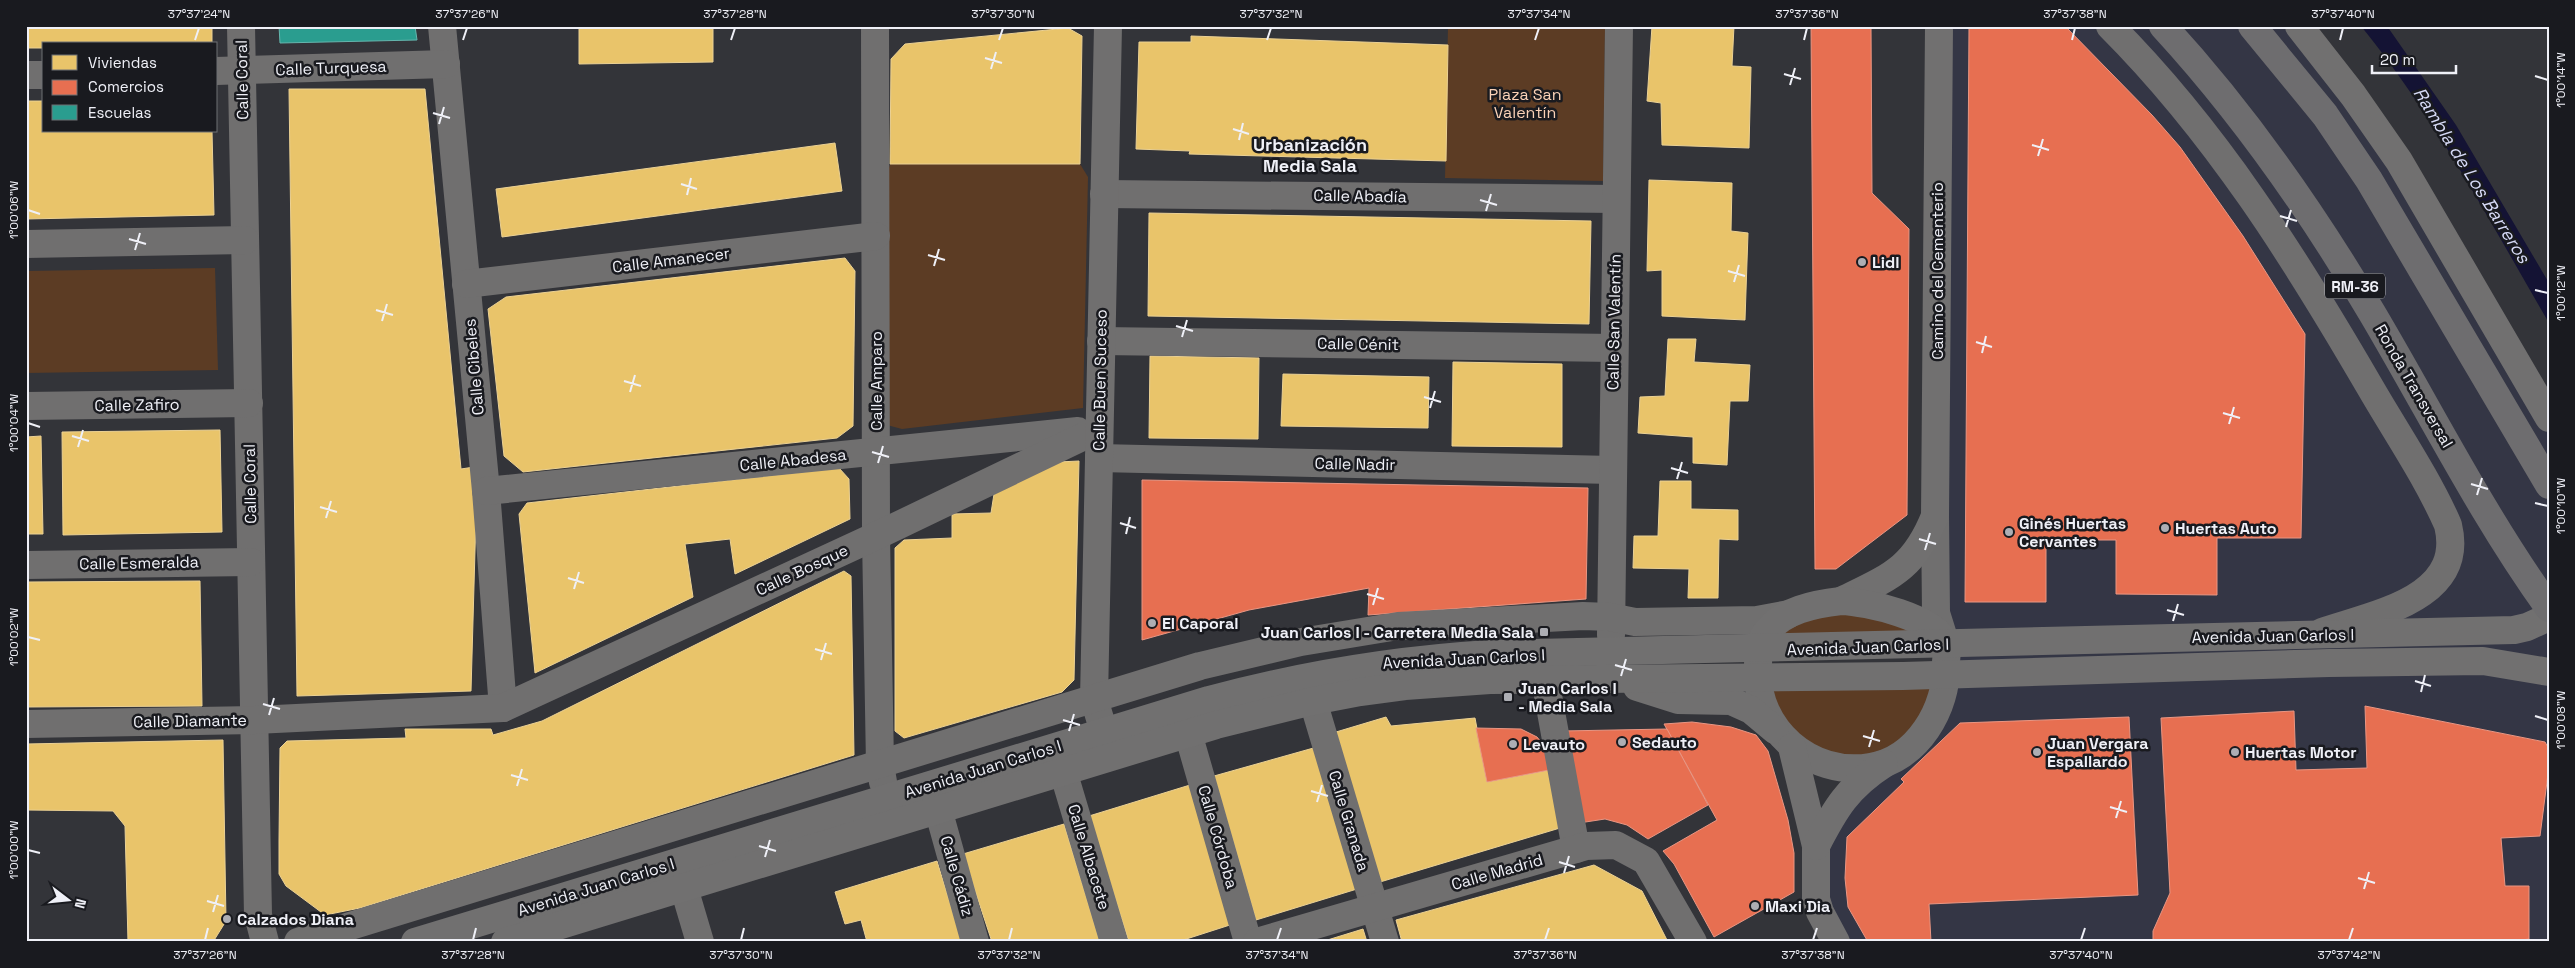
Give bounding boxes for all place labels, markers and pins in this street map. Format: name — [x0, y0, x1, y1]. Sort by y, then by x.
place label: Lidl — [1872, 252, 1899, 273]
marker: Lidl — [1856, 256, 1868, 268]
place label: Ginés Huertas Cervantes — [2019, 513, 2126, 552]
place label: Huertas Auto — [2175, 518, 2277, 539]
marker: Huertas Auto — [2159, 522, 2171, 534]
marker: Ginés Huertas Cervantes — [2003, 526, 2015, 538]
place label: El Caporal — [1162, 613, 1238, 634]
marker: El Caporal — [1146, 617, 1158, 629]
place label: Juan Carlos I - Carretera Media Sala — [1261, 622, 1534, 643]
marker: Juan Carlos I - Carretera Media Sala — [1538, 626, 1550, 638]
place label: Juan Carlos I - Media Sala — [1518, 678, 1617, 717]
marker: Juan Carlos I - Media Sala — [1502, 691, 1514, 703]
place label: Sedauto — [1632, 732, 1697, 753]
place label: Juan Vergara Espallardo — [2047, 733, 2149, 772]
place label: Levauto — [1523, 734, 1585, 755]
marker: Sedauto — [1616, 736, 1628, 748]
marker: Levauto — [1507, 738, 1519, 750]
place label: Huertas Motor — [2245, 742, 2357, 763]
marker: Juan Vergara Espallardo — [2031, 746, 2043, 758]
marker: Huertas Motor — [2229, 746, 2241, 758]
place label: Maxi Dia — [1765, 896, 1830, 917]
marker: Maxi Dia — [1749, 900, 1761, 912]
place label: Calzados Diana — [237, 909, 354, 930]
marker: Calzados Diana — [221, 913, 233, 925]

